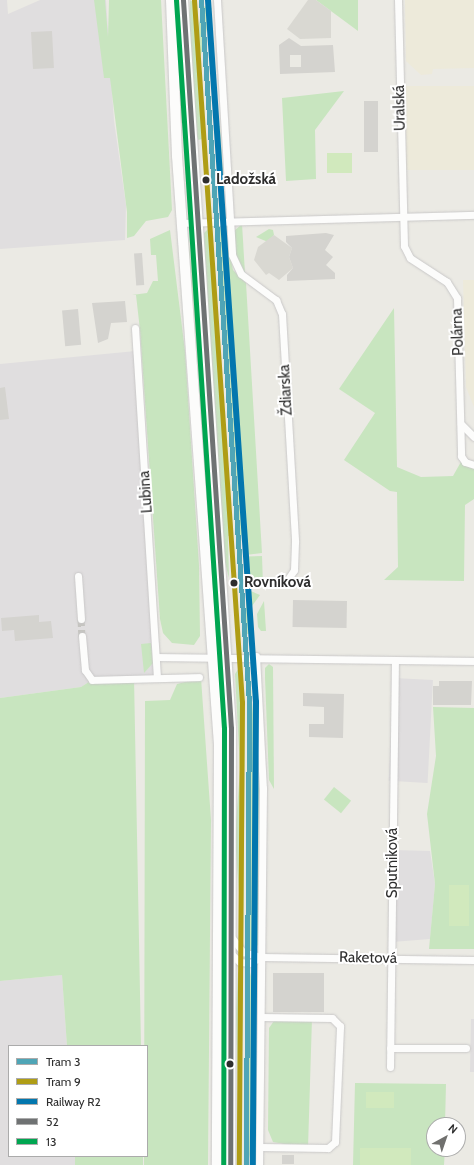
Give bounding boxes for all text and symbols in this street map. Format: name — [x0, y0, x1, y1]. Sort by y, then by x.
street label: Uralská — [391, 85, 409, 131]
place label: Ladožská — [216, 171, 276, 189]
marker: Ladožská — [199, 173, 213, 187]
street label: Polárna — [448, 308, 468, 356]
street label: Ždiarska — [276, 364, 296, 416]
street label: Lubina — [136, 470, 156, 514]
place label: Rovníková — [244, 574, 311, 592]
marker: Rovníková — [227, 576, 241, 590]
street label: Sputniková — [384, 828, 402, 898]
street label: Raketová — [339, 948, 397, 968]
legend — [8, 1045, 148, 1157]
text: Tram 3 — [46, 1054, 81, 1069]
unlabelled marker — [225, 1059, 235, 1069]
text: Tram 9 — [46, 1074, 81, 1089]
text: Railway R2 — [46, 1094, 101, 1109]
text: 52 — [46, 1114, 59, 1129]
north arrow — [426, 1117, 466, 1157]
text: N — [446, 1121, 461, 1136]
text: 13 — [46, 1134, 56, 1149]

